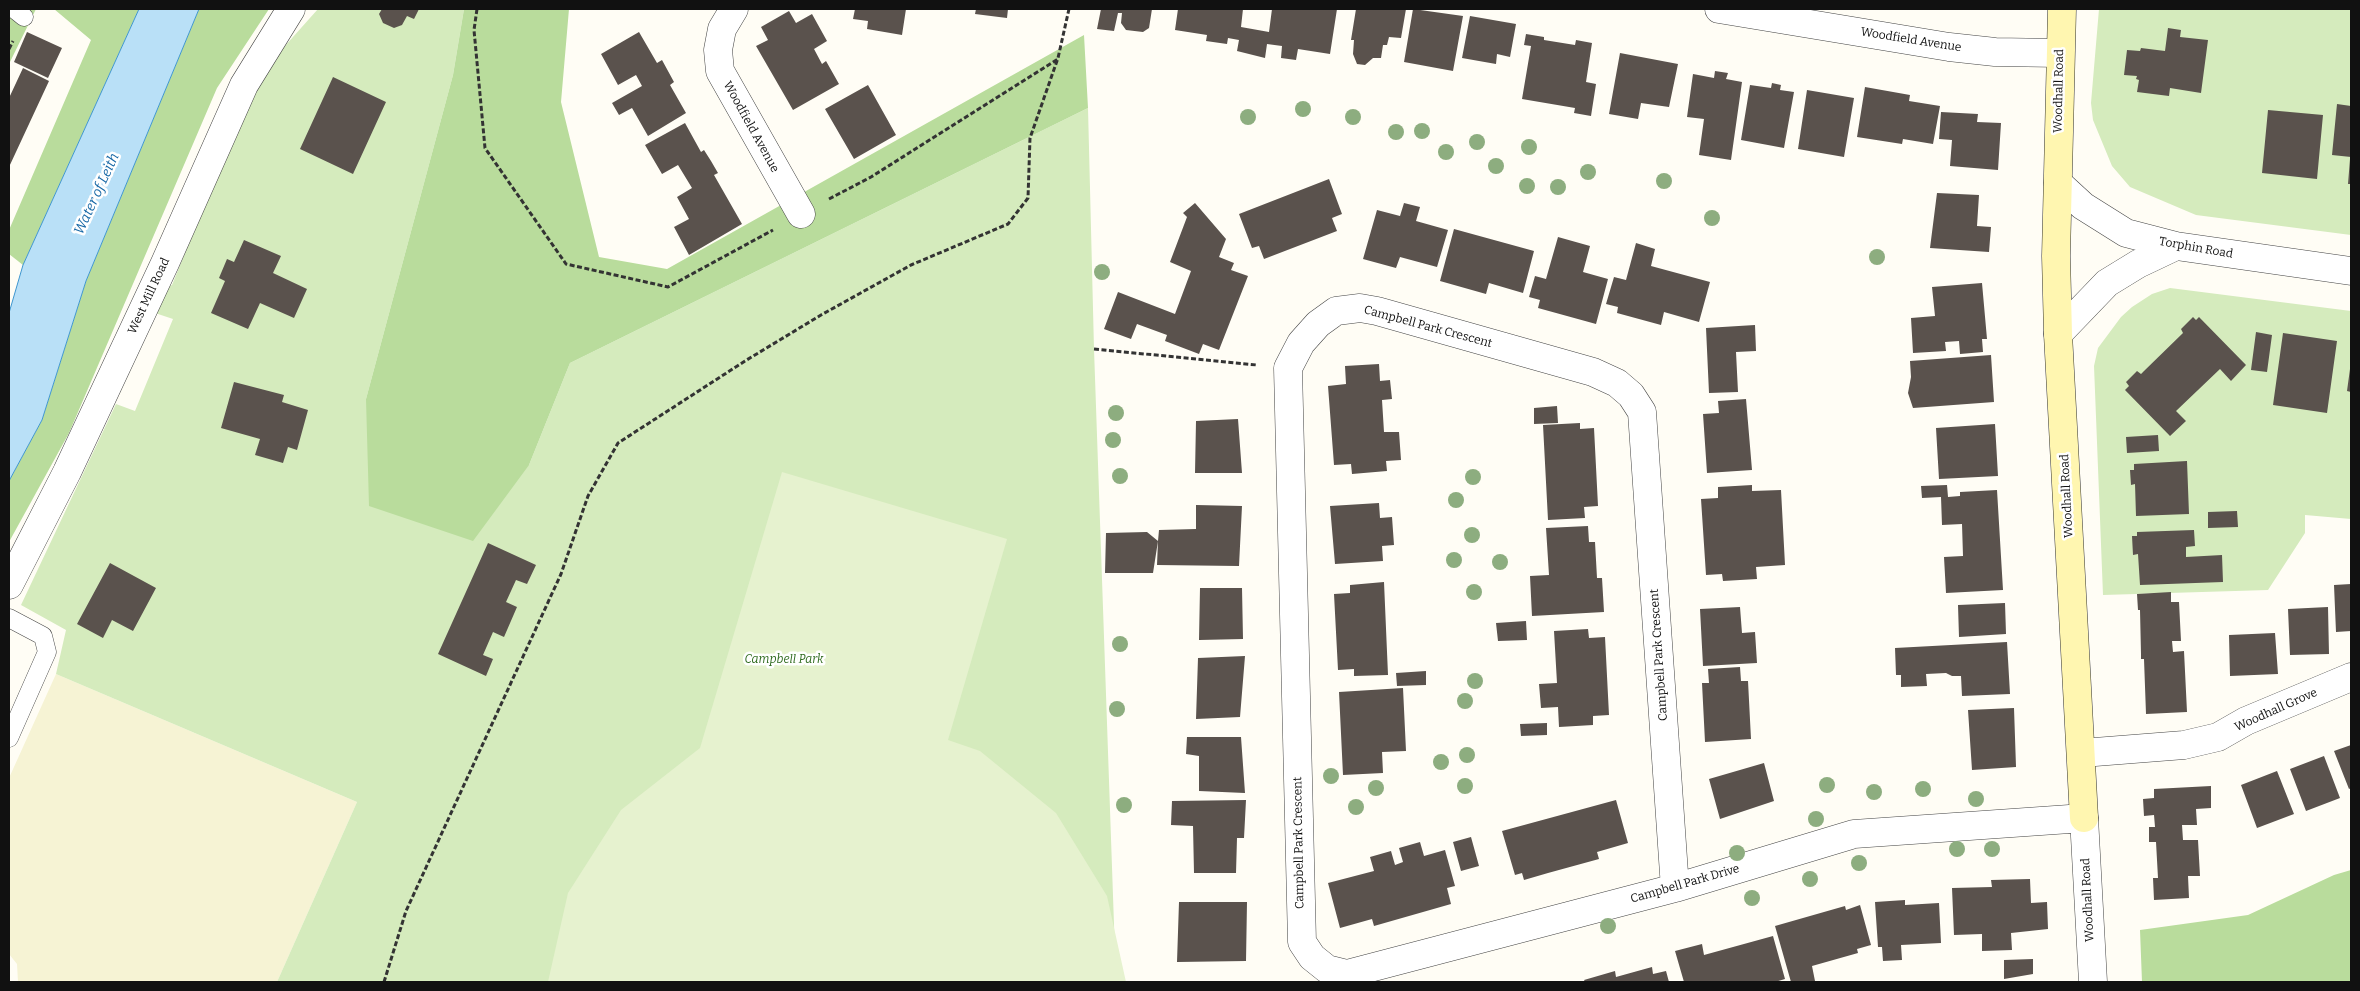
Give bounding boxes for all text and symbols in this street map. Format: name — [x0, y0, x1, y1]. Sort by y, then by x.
street label: Woodfield Avenue — [1860, 25, 1962, 55]
street label: Woodhall Road — [2051, 49, 2067, 133]
street label: Woodfield Avenue — [720, 79, 782, 175]
water label: Water of Leith — [71, 151, 123, 237]
street label: Torphin Road — [2158, 234, 2234, 262]
street label: West Mill Road — [125, 256, 173, 336]
street label: Campbell Park Crescent — [1362, 303, 1494, 351]
street label: Woodhall Road — [2058, 454, 2076, 538]
street label: Campbell Park Crescent — [1647, 588, 1671, 722]
park label: Campbell Park — [745, 653, 823, 667]
street label: Woodhall Grove — [2232, 685, 2320, 735]
street label: Campbell Park Crescent — [1291, 777, 1307, 909]
street label: Woodhall Road — [2079, 858, 2097, 942]
street label: Campbell Park Drive — [1629, 862, 1741, 906]

